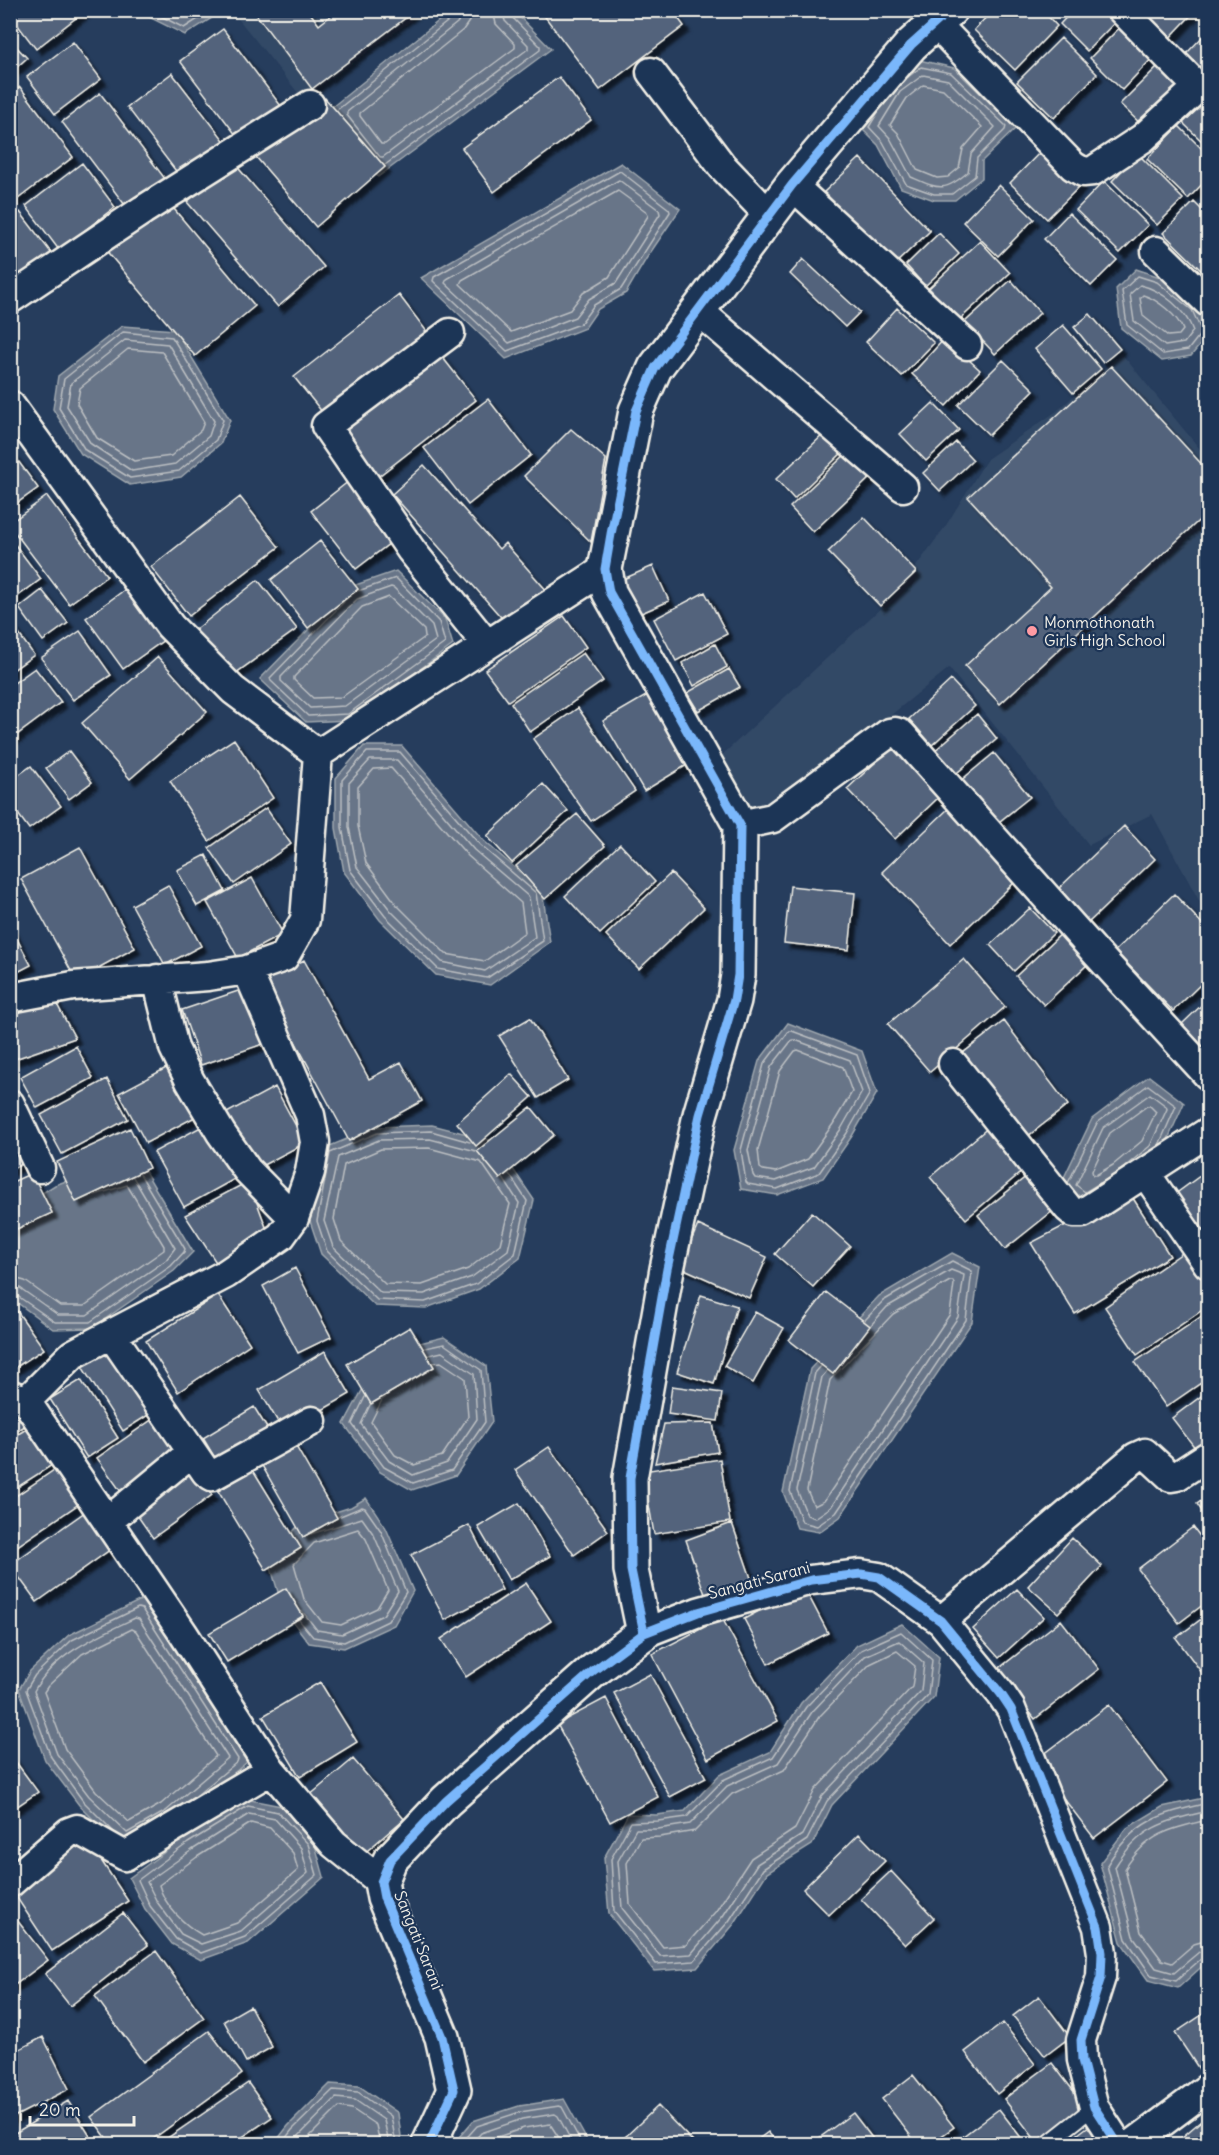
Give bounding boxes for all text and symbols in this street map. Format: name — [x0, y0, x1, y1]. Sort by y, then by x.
place label: Monmothonath Girls High School — [1044, 612, 1165, 650]
marker: Monmothonath Girls High School — [1025, 624, 1039, 638]
street label: Sangati Sarani — [706, 1557, 812, 1603]
street label: Sangati Sarani — [390, 1888, 448, 1992]
scale bar — [30, 2089, 134, 2127]
text: 20 m — [39, 2098, 81, 2121]

